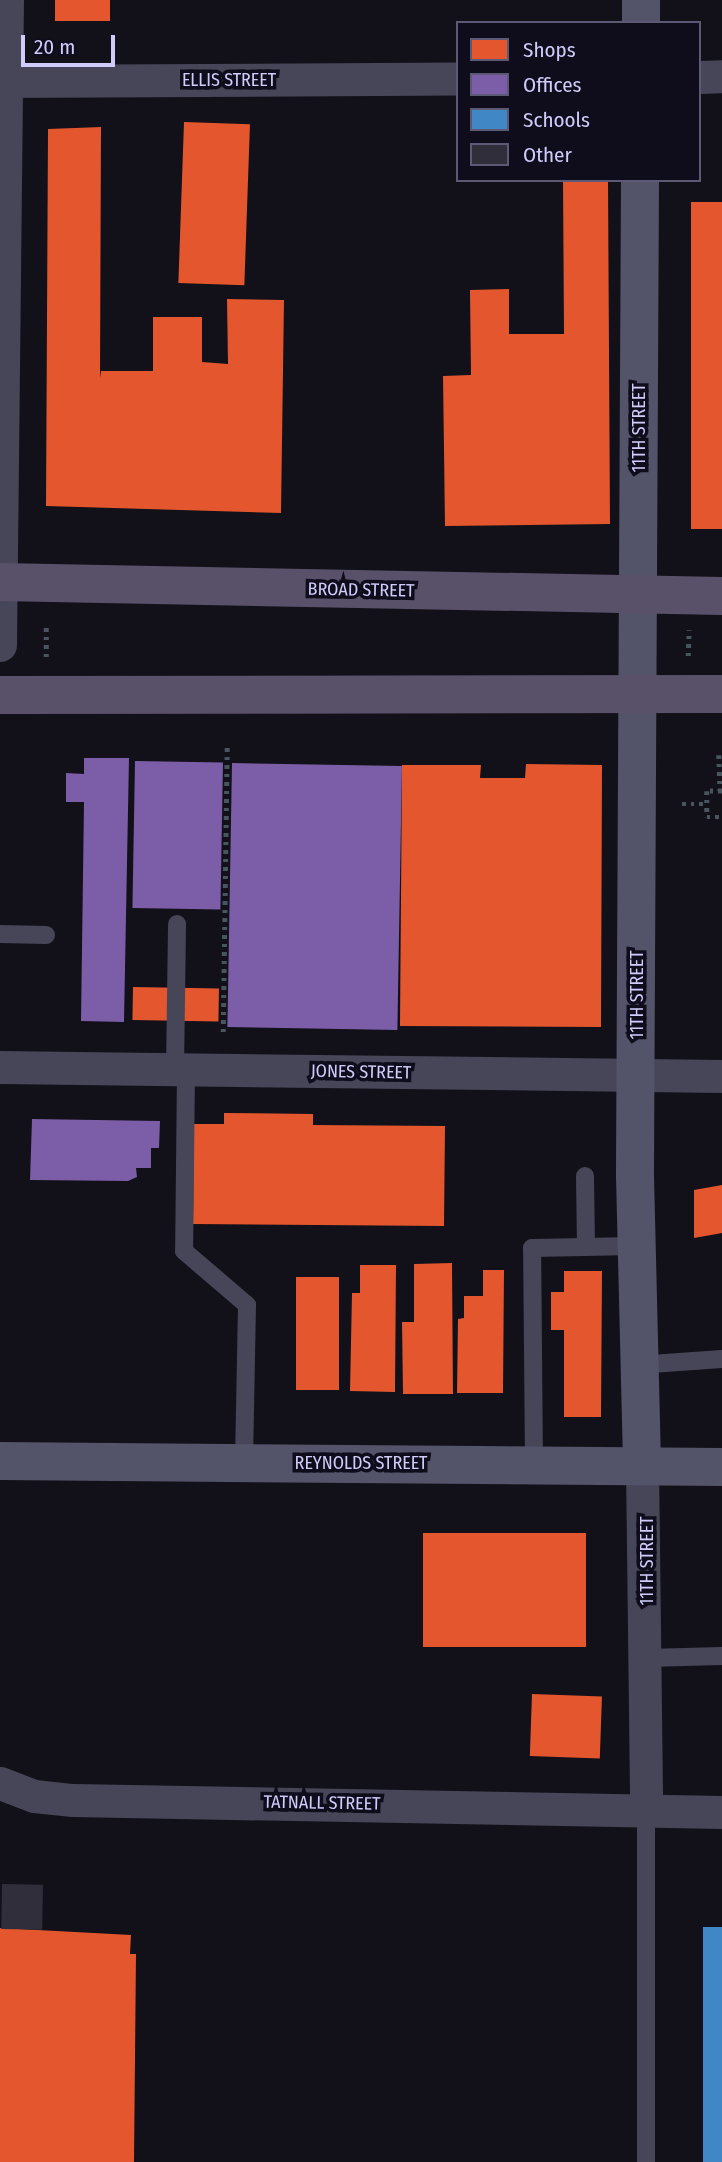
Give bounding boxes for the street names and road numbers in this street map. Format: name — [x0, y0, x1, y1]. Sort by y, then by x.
street label: ELLIS STREET — [182, 69, 276, 91]
street label: 11TH STREET — [628, 383, 650, 473]
street label: BROAD STREET — [307, 578, 415, 602]
street label: 11TH STREET — [626, 950, 648, 1040]
street label: JONES STREET — [311, 1060, 411, 1084]
street label: REYNOLDS STREET — [295, 1452, 427, 1474]
street label: 11TH STREET — [636, 1516, 658, 1606]
street label: TATNALL STREET — [263, 1791, 381, 1815]

